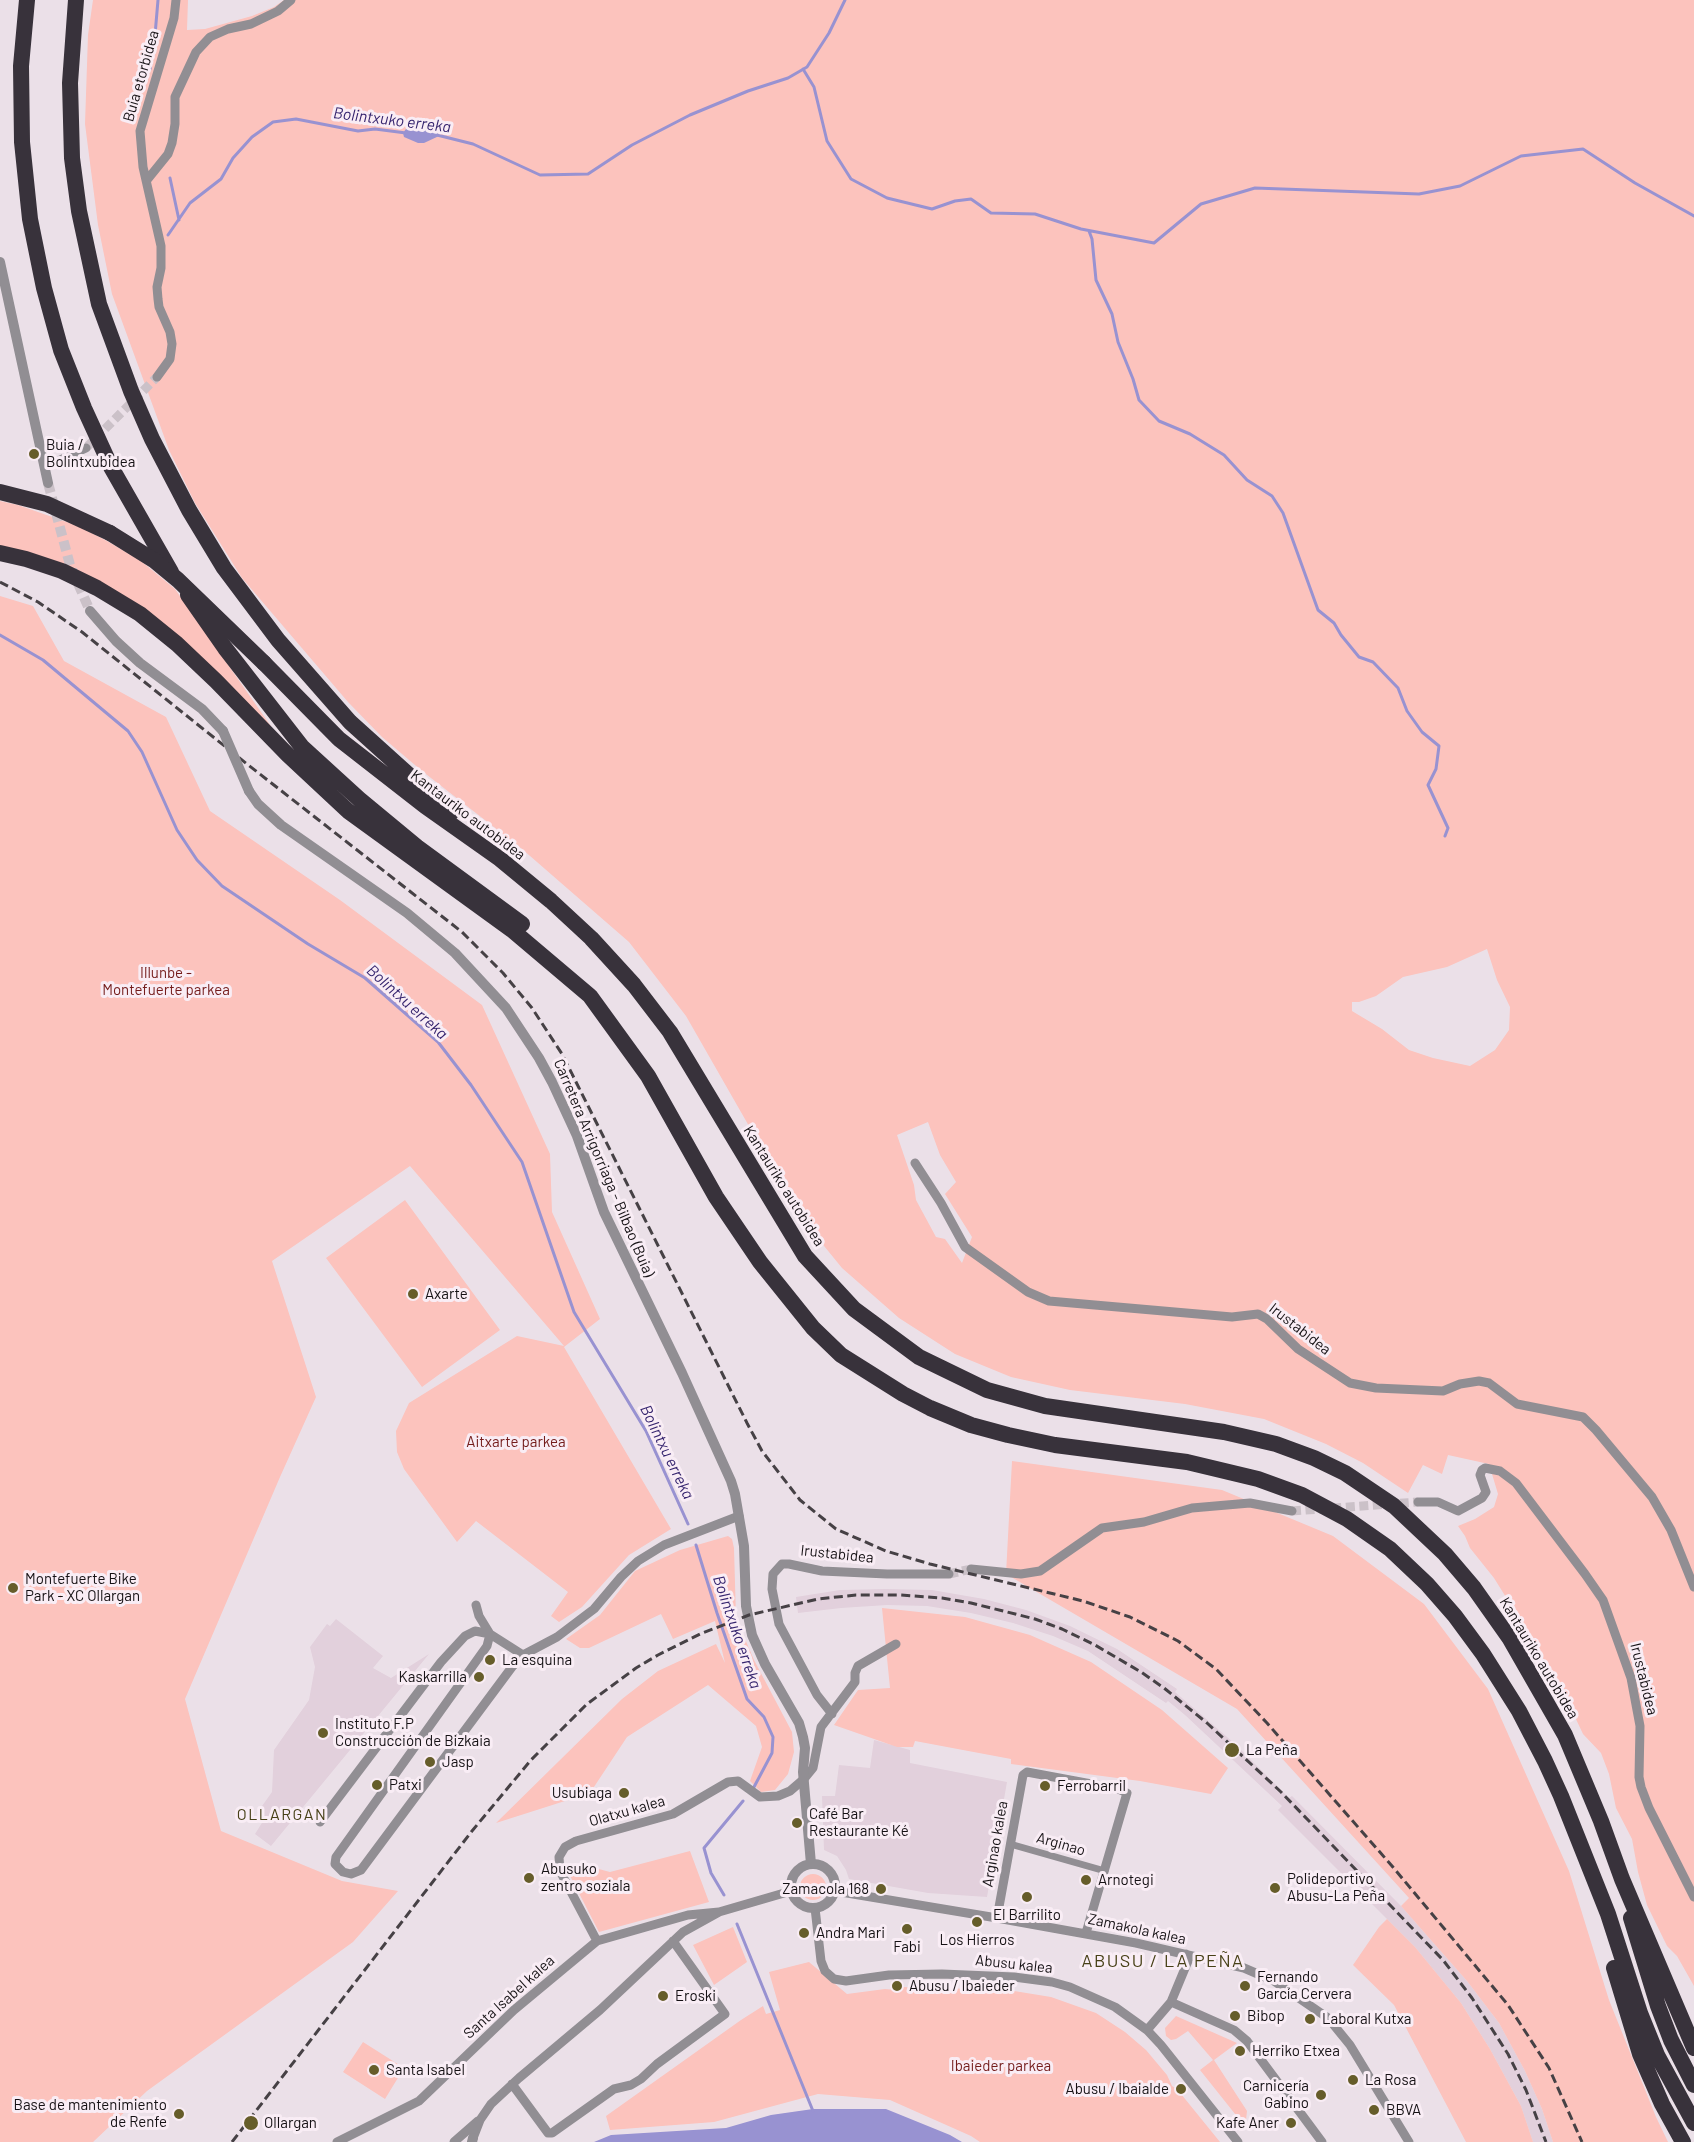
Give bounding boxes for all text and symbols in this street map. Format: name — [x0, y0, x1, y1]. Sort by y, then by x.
street label: Buia etorbidea — [119, 28, 163, 124]
water label: Bolintxuko erreka — [332, 103, 452, 137]
place label: Buia / Bolintxubidea — [46, 436, 135, 471]
marker: Buia / Bolintxubidea — [27, 447, 41, 461]
street label: Kantauriko autobidea — [407, 766, 529, 864]
water label: Bolintxu erreka — [363, 961, 451, 1043]
park label: Illunbe - Montefuerte parkea — [102, 964, 230, 999]
street label: Carretera Arrigorriaga - Bilbao (Buia) — [550, 1056, 658, 1280]
street label: Kantauriko autobidea — [740, 1122, 828, 1250]
place label: Axarte — [425, 1285, 468, 1303]
marker: Axarte — [406, 1287, 420, 1301]
street label: Irustabidea — [1265, 1299, 1335, 1359]
water label: Bolintxu erreka — [636, 1402, 698, 1502]
park label: Aitxarte parkea — [466, 1433, 566, 1451]
street label: Irustabidea — [800, 1541, 874, 1567]
place label: Montefuerte Bike Park - XC Ollargan — [25, 1570, 140, 1605]
water label: Bolintxuko erreka — [709, 1573, 765, 1691]
marker: Montefuerte Bike Park - XC Ollargan — [6, 1581, 20, 1595]
street label: Kantauriko autobidea — [1496, 1594, 1582, 1722]
street label: Irustabidea — [1626, 1641, 1662, 1717]
place label: La esquina — [502, 1651, 572, 1669]
marker: La esquina — [483, 1653, 497, 1667]
place label: Kaskarrilla — [399, 1668, 467, 1686]
marker: Kaskarrilla — [472, 1670, 486, 1684]
place label: Instituto F.P Construcción de Bizkaia — [335, 1715, 491, 1750]
marker: Instituto F.P Construcción de Bizkaia — [316, 1726, 330, 1740]
marker: La Peña — [1223, 1741, 1241, 1759]
place label: La Peña — [1246, 1741, 1298, 1759]
place label: Jasp — [442, 1753, 474, 1771]
marker: Jasp — [423, 1755, 437, 1769]
place label: Patxi — [389, 1776, 422, 1794]
place label: Ferrobarril — [1057, 1777, 1126, 1795]
marker: Patxi — [370, 1778, 384, 1792]
marker: Ferrobarril — [1038, 1779, 1052, 1793]
place label: Usubiaga — [552, 1784, 612, 1802]
marker: Usubiaga — [617, 1786, 631, 1800]
street label: Olatxu kalea — [587, 1792, 667, 1830]
street label: Arginao kalea — [979, 1799, 1011, 1889]
district label: OLLARGAN — [237, 1805, 327, 1825]
place label: Café Bar Restaurante Ké — [809, 1805, 909, 1840]
marker: Café Bar Restaurante Ké — [790, 1816, 804, 1830]
street label: Arginao — [1034, 1828, 1088, 1860]
place label: Abusuko zentro soziala — [541, 1860, 630, 1895]
place label: Polideportivo Abusu-La Peña — [1287, 1870, 1385, 1905]
marker: Abusuko zentro soziala — [522, 1871, 536, 1885]
place label: Arnotegi — [1098, 1871, 1154, 1889]
marker: Arnotegi — [1079, 1873, 1093, 1887]
place label: Zamacola 168 — [782, 1880, 869, 1898]
marker: Polideportivo Abusu-La Peña — [1268, 1881, 1282, 1895]
marker: Zamacola 168 — [874, 1882, 888, 1896]
marker: El Barrilito — [1020, 1890, 1034, 1904]
place label: El Barrilito — [993, 1906, 1061, 1924]
street label: Zamakola kalea — [1086, 1910, 1188, 1948]
marker: Los Hierros — [970, 1915, 984, 1929]
marker: Fabi — [900, 1922, 914, 1936]
place label: Andra Mari — [816, 1924, 885, 1942]
marker: Andra Mari — [797, 1926, 811, 1940]
place label: Los Hierros — [940, 1931, 1014, 1949]
place label: Fabi — [893, 1938, 921, 1956]
district label: ABUSU / LA PEÑA — [1081, 1950, 1245, 1972]
street label: Abusu kalea — [974, 1951, 1054, 1977]
street label: Santa Isabel kalea — [460, 1952, 558, 2042]
place label: Fernando García Cervera — [1257, 1968, 1352, 2003]
place label: Abusu / Ibaieder — [909, 1977, 1015, 1995]
marker: Abusu / Ibaieder — [890, 1979, 904, 1993]
marker: Fernando García Cervera — [1238, 1979, 1252, 1993]
place label: Eroski — [675, 1987, 716, 2005]
marker: Eroski — [656, 1989, 670, 2003]
place label: Bibop — [1247, 2007, 1285, 2025]
marker: Bibop — [1228, 2009, 1242, 2023]
place label: Laboral Kutxa — [1322, 2010, 1411, 2028]
marker: Laboral Kutxa — [1303, 2012, 1317, 2026]
place label: Herriko Etxea — [1252, 2042, 1340, 2060]
marker: Herriko Etxea — [1233, 2044, 1247, 2058]
park label: Ibaieder parkea — [951, 2057, 1051, 2075]
place label: Santa Isabel — [386, 2061, 465, 2079]
marker: Santa Isabel — [367, 2063, 381, 2077]
place label: La Rosa — [1365, 2071, 1416, 2089]
marker: La Rosa — [1346, 2073, 1360, 2087]
place label: Carnicería Gabino — [1243, 2077, 1309, 2112]
place label: Abusu / Ibaialde — [1066, 2080, 1169, 2098]
marker: Abusu / Ibaialde — [1174, 2082, 1188, 2096]
marker: Carnicería Gabino — [1314, 2088, 1328, 2102]
place label: Base de mantenimiento de Renfe — [14, 2096, 167, 2131]
place label: BBVA — [1386, 2101, 1421, 2119]
marker: BBVA — [1367, 2103, 1381, 2117]
marker: Base de mantenimiento de Renfe — [172, 2107, 186, 2121]
marker: Ollargan — [242, 2114, 260, 2132]
place label: Ollargan — [264, 2114, 317, 2132]
place label: Kafe Aner — [1216, 2114, 1279, 2132]
marker: Kafe Aner — [1284, 2116, 1298, 2130]

